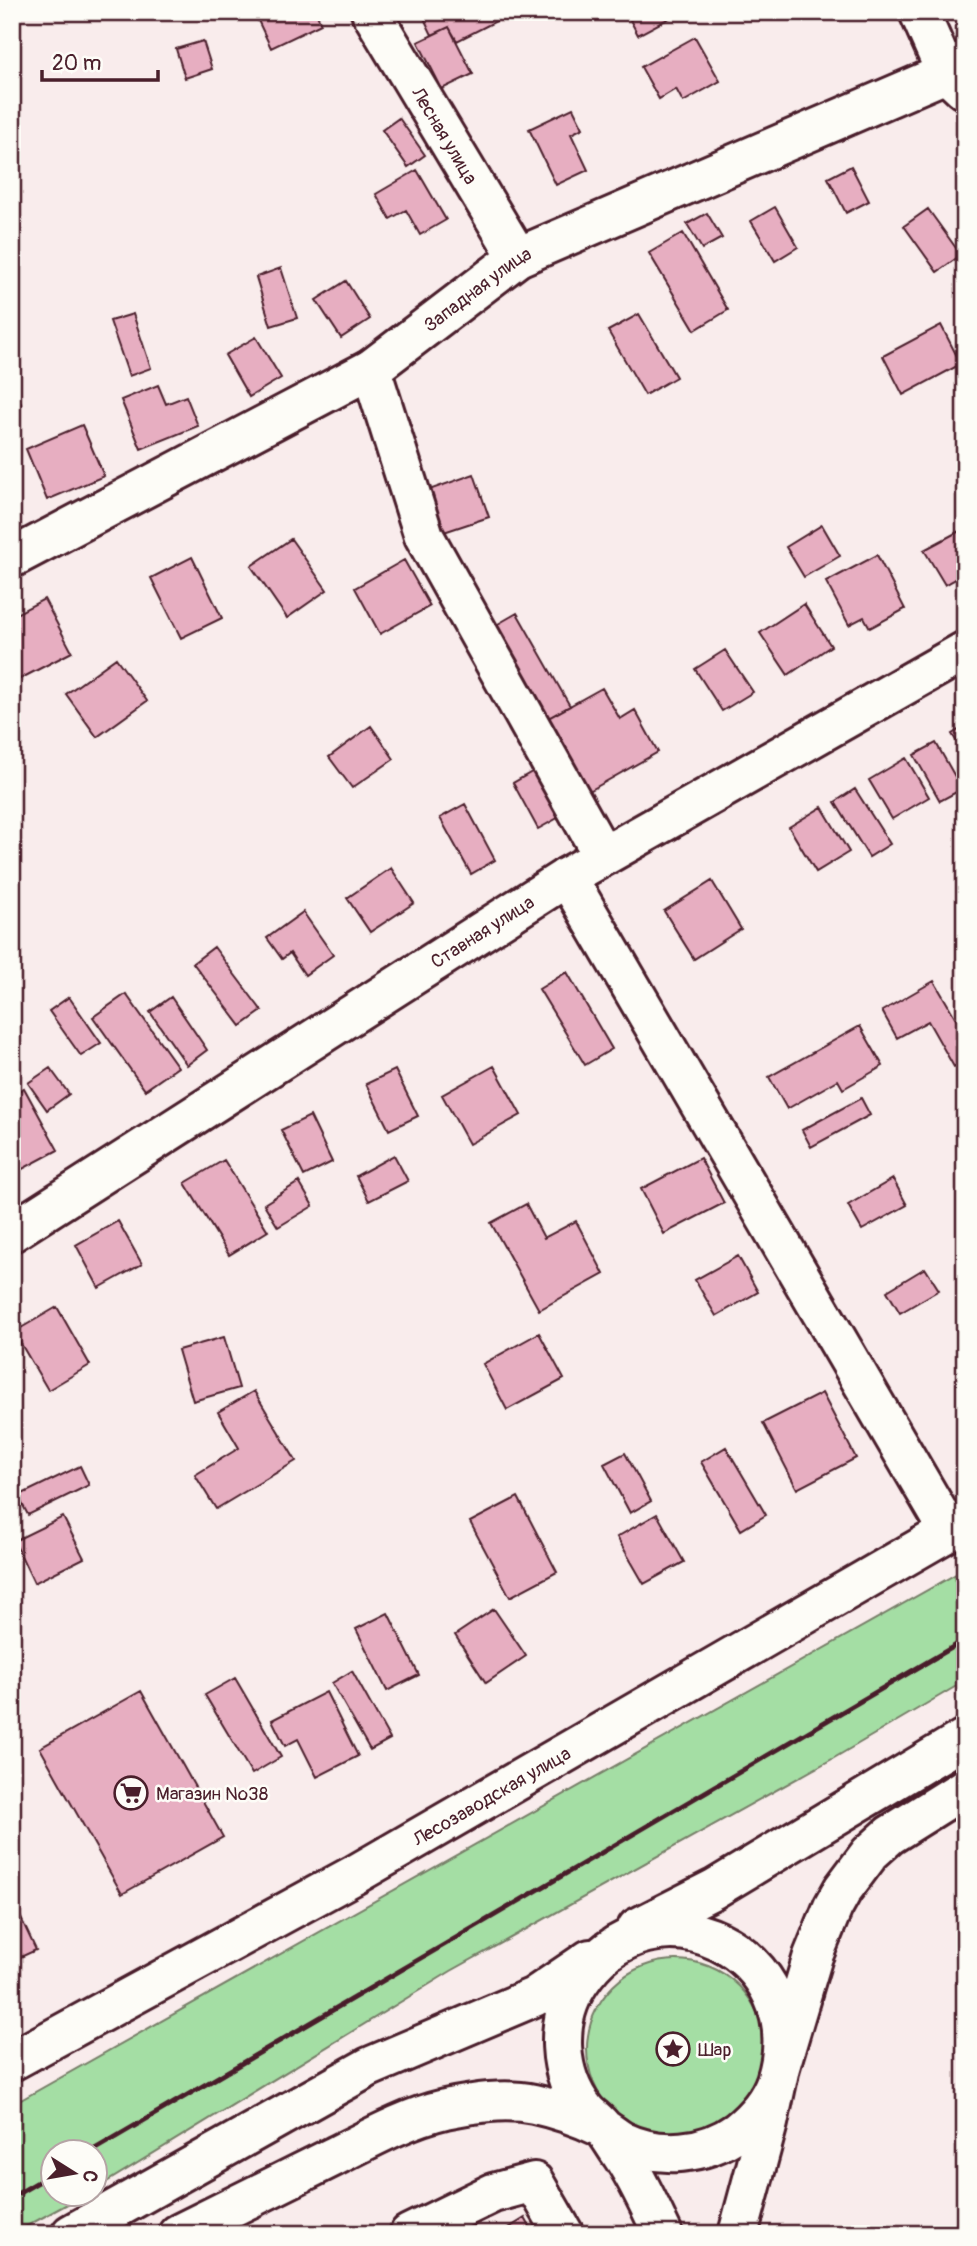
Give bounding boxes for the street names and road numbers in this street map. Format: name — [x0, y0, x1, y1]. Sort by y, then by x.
street label: Лесная улица — [405, 82, 483, 189]
street label: Западная улица — [419, 242, 535, 338]
street label: Ставная улица — [426, 890, 539, 974]
street label: Лесозаводская улица — [408, 1741, 575, 1852]

